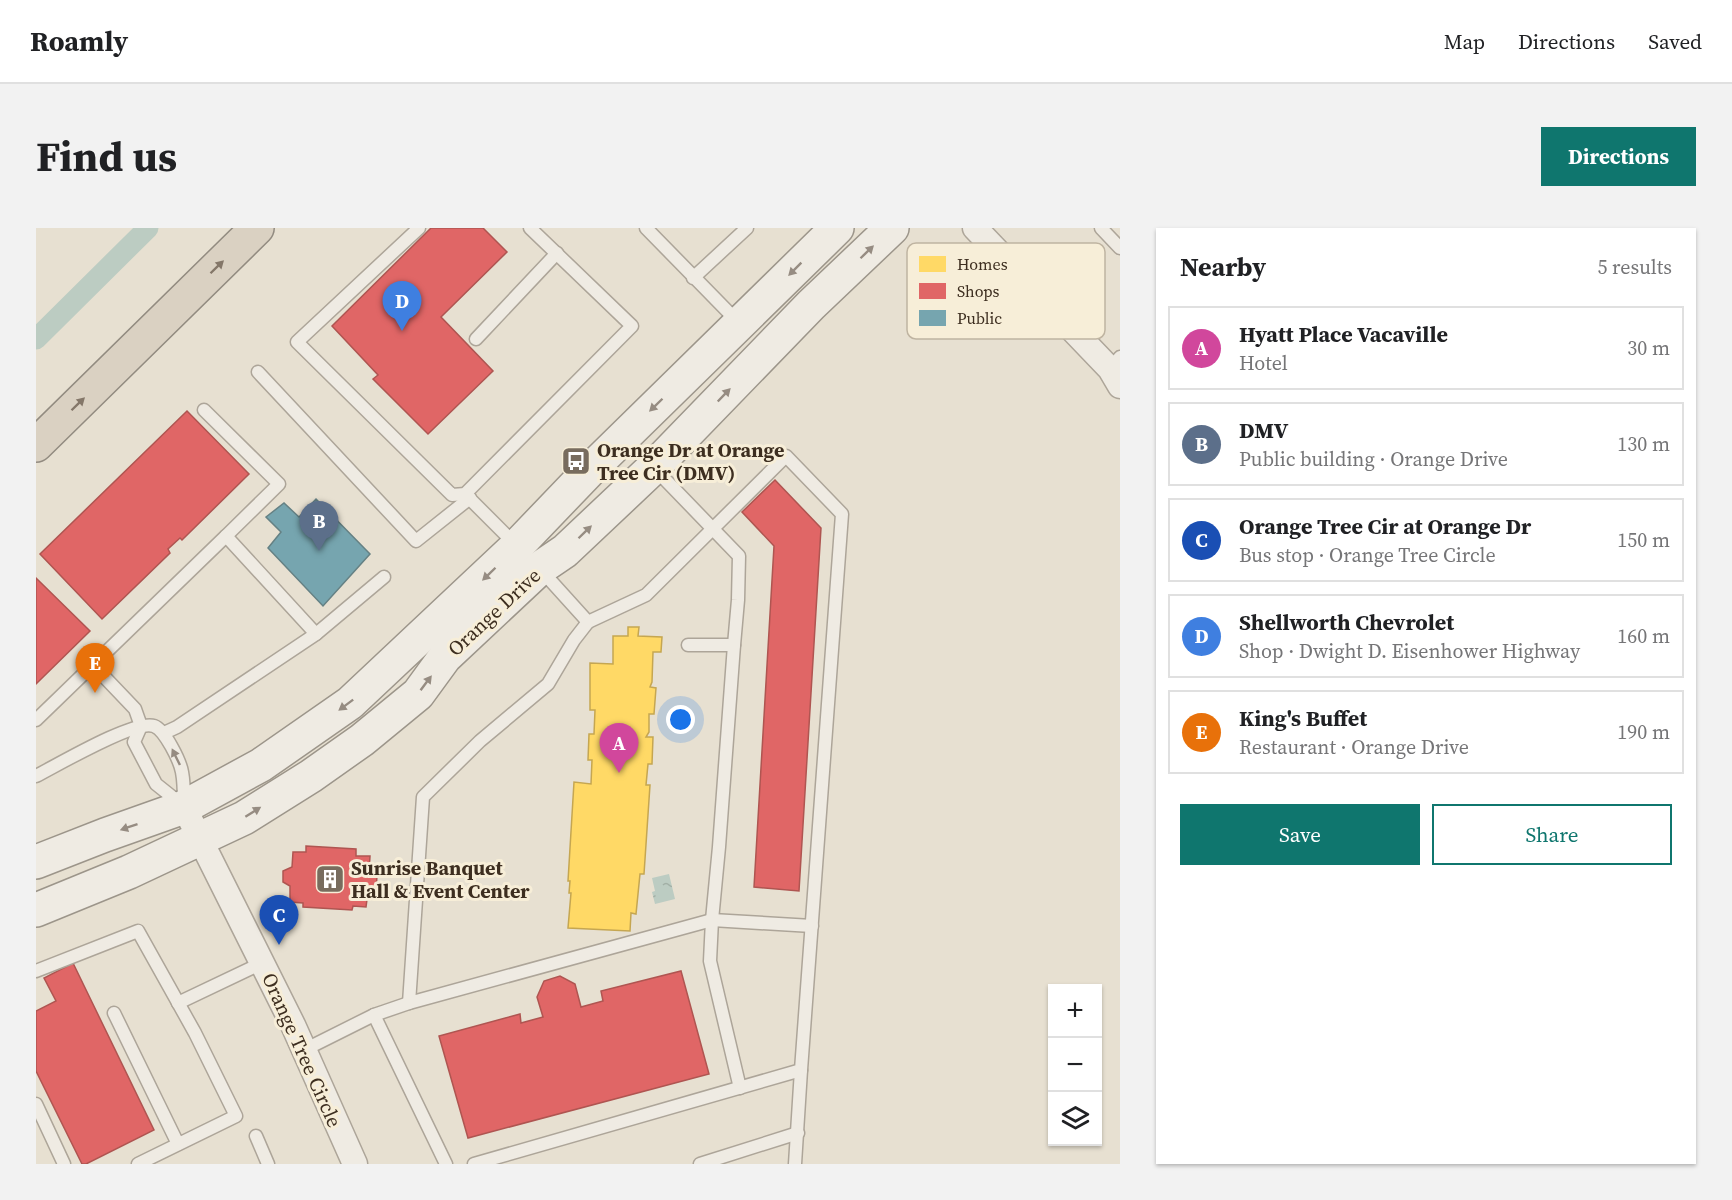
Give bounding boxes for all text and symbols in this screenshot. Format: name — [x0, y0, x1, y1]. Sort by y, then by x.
text: Roamly — [30, 22, 128, 60]
text: Map — [1444, 27, 1485, 56]
text: Directions — [1518, 27, 1615, 56]
text: Saved — [1648, 27, 1702, 56]
text: Find us — [36, 127, 177, 185]
button: Directions — [1541, 127, 1696, 186]
legend — [907, 243, 1105, 339]
one-way arrow — [859, 245, 874, 259]
text: Nearby — [1180, 249, 1266, 285]
text: Homes — [957, 253, 1008, 275]
text: 5 results — [1597, 253, 1672, 281]
one-way arrow — [210, 260, 224, 275]
one-way arrow — [788, 262, 803, 276]
text: Shops — [957, 280, 1000, 302]
pin: D — [382, 282, 422, 331]
text: Public — [957, 307, 1002, 329]
text: Hyatt Place Vacaville — [1239, 319, 1448, 349]
text: A — [1195, 334, 1208, 362]
text: 30 m — [1627, 334, 1670, 362]
text: Hotel — [1239, 349, 1288, 377]
one-way arrow — [717, 387, 731, 402]
one-way arrow — [70, 397, 85, 411]
one-way arrow — [650, 398, 664, 412]
text: DMV — [1239, 415, 1288, 445]
text: B — [1195, 430, 1208, 458]
text: 130 m — [1617, 430, 1670, 458]
place label: Orange Dr at Orange Tree Cir (DMV) — [597, 436, 784, 487]
bus stop icon: Orange Dr at Orange Tree Cir (DMV) — [560, 445, 592, 477]
text: Public building · Orange Drive — [1239, 445, 1508, 473]
pin: B — [300, 502, 338, 551]
text: Orange Tree Cir at Orange Dr — [1239, 511, 1531, 541]
one-way arrow — [578, 525, 593, 539]
text: C — [1195, 526, 1208, 554]
text: 150 m — [1617, 526, 1670, 554]
text: Bus stop · Orange Tree Circle — [1239, 541, 1496, 569]
street label: Orange Drive — [441, 562, 547, 662]
one-way arrow — [482, 566, 496, 580]
text: Shellworth Chevrolet — [1239, 607, 1454, 637]
text: D — [1194, 622, 1209, 650]
text: 160 m — [1617, 622, 1670, 650]
text: Shop · Dwight D. Eisenhower Highway — [1239, 637, 1580, 665]
pin: E — [76, 644, 114, 693]
one-way arrow — [419, 676, 431, 691]
one-way arrow — [338, 699, 353, 711]
text: King's Buffet — [1239, 703, 1367, 733]
your location — [666, 705, 695, 734]
text: E — [1196, 718, 1207, 746]
text: 190 m — [1617, 718, 1670, 746]
pin: A — [600, 724, 638, 773]
text: Restaurant · Orange Drive — [1239, 733, 1469, 761]
one-way arrow — [171, 748, 180, 765]
button: Save — [1180, 804, 1420, 865]
button: Share — [1432, 804, 1672, 865]
one-way arrow — [245, 807, 262, 818]
one-way arrow — [120, 822, 138, 832]
place label: Sunrise Banquet Hall & Event Center — [351, 854, 530, 905]
building icon: Sunrise Banquet Hall & Event Center — [314, 863, 346, 895]
pin: C — [260, 896, 298, 945]
street label: Orange Tree Circle — [255, 968, 349, 1132]
map controls — [1048, 984, 1102, 1146]
button: + — [1048, 984, 1102, 1038]
button: − — [1048, 1038, 1102, 1092]
button: layers — [1048, 1092, 1102, 1146]

